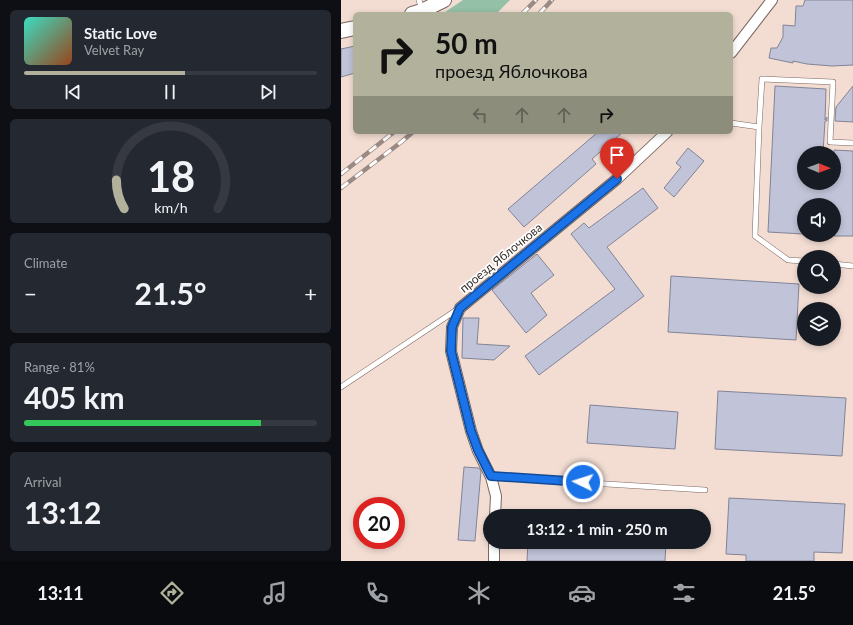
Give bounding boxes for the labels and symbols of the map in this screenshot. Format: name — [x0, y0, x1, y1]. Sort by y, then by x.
pin — [600, 138, 634, 179]
north arrow — [797, 146, 841, 190]
street label: проезд Яблочкова — [456, 220, 545, 295]
position arrow — [562, 461, 604, 503]
speed limit sign: 20 — [353, 497, 405, 549]

